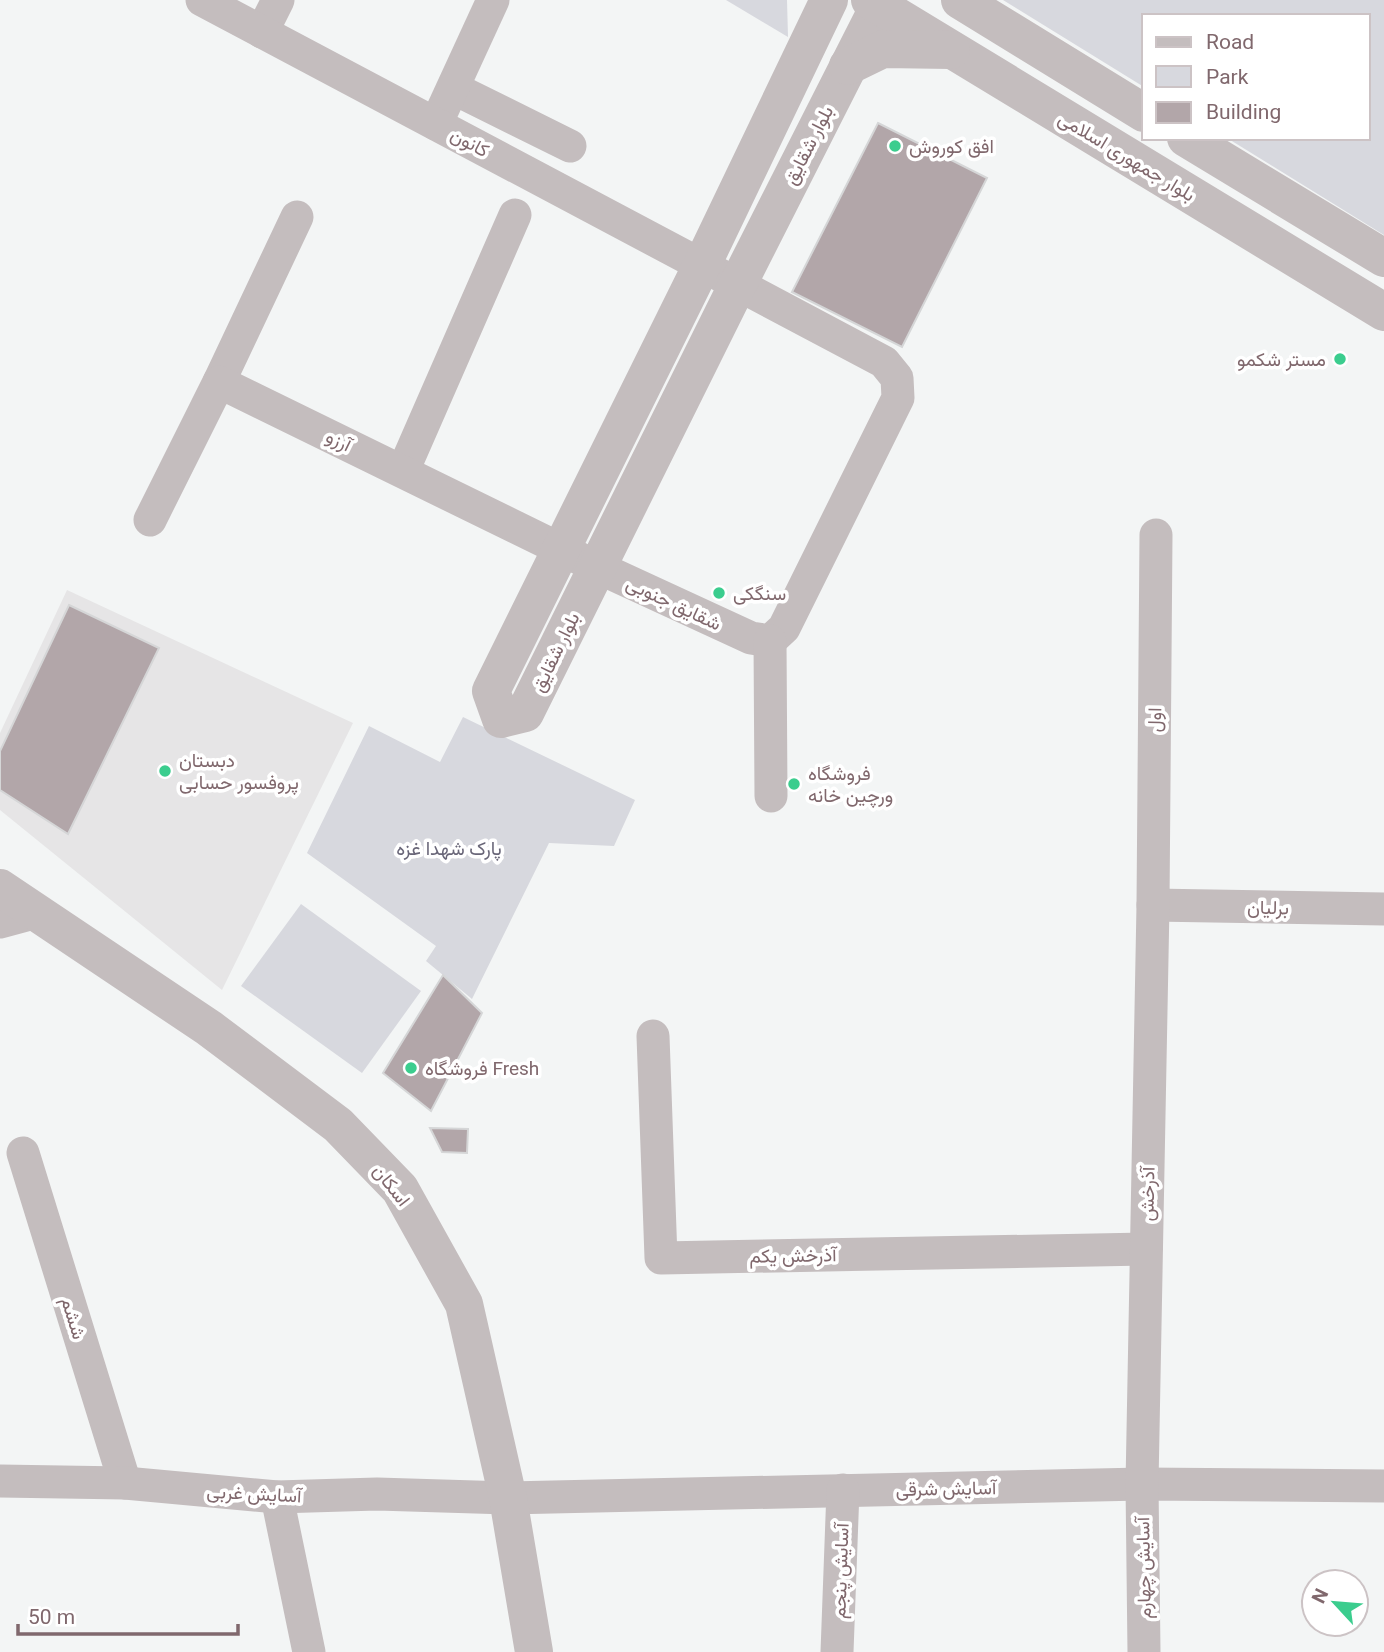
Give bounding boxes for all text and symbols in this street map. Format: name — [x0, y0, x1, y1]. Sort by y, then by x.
legend — [1142, 14, 1370, 140]
text: Road — [1206, 30, 1254, 54]
text: Park — [1206, 65, 1249, 89]
text: Building — [1206, 100, 1281, 124]
street label: بلوار شقایق — [779, 102, 838, 189]
street label: بلوار جمهوری اسلامی — [1054, 107, 1199, 206]
street label: کانون — [447, 123, 493, 162]
place label: افق کوروش — [909, 135, 994, 158]
marker: افق کوروش — [887, 138, 903, 154]
place label: مستر شکمو — [1237, 348, 1326, 371]
marker: مستر شکمو — [1332, 351, 1348, 367]
street label: آرزو — [322, 425, 357, 457]
street label: شقایق جنوبی — [623, 571, 725, 635]
place label: سنگکی — [733, 582, 786, 605]
marker: سنگکی — [711, 585, 727, 601]
street label: بلوار شقایق — [526, 609, 585, 696]
street label: اول — [1143, 707, 1166, 733]
place label: دبستان پروفسور حسابی — [179, 749, 299, 796]
place label: فروشگاه ورچین خانه — [808, 762, 893, 809]
marker: دبستان پروفسور حسابی — [157, 763, 173, 779]
marker: فروشگاه ورچین خانه — [786, 776, 802, 792]
park label: پارک شهدا غزه — [396, 837, 502, 862]
street label: برلیان — [1247, 896, 1289, 919]
place label: فروشگاه Fresh — [425, 1057, 539, 1080]
marker: فروشگاه Fresh — [403, 1060, 419, 1076]
street label: اسکان — [368, 1160, 415, 1211]
street label: آذرخش — [1136, 1165, 1160, 1222]
street label: آذرخش یکم — [749, 1243, 838, 1269]
street label: ششم — [55, 1294, 91, 1342]
street label: آسایش شرقی — [896, 1476, 998, 1501]
street label: آسایش غربی — [206, 1480, 304, 1508]
street label: آسایش چهارم — [1131, 1515, 1158, 1619]
street label: آسایش پنجم — [827, 1521, 856, 1619]
north arrow — [1300, 1568, 1370, 1638]
text: N — [1307, 1585, 1333, 1607]
scale bar — [18, 1592, 238, 1636]
text: 50 m — [28, 1605, 75, 1629]

